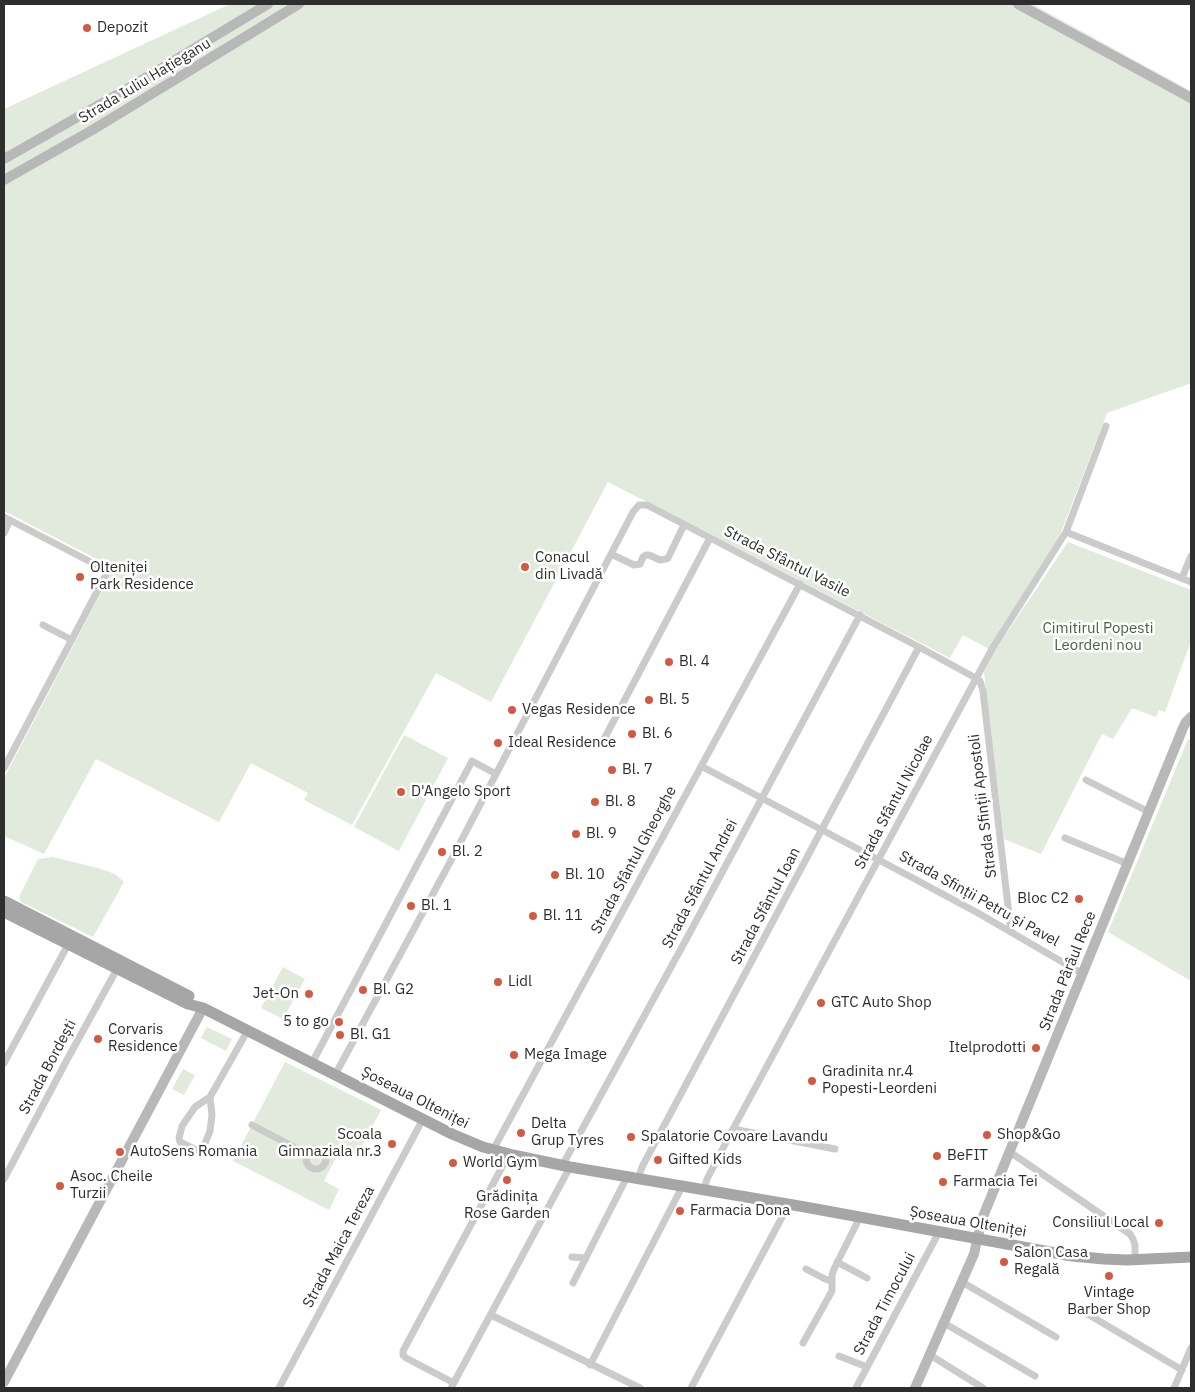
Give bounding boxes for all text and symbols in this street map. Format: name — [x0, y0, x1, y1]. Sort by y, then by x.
place label: Depozit — [97, 19, 148, 37]
marker: Depozit — [81, 22, 93, 34]
street label: Strada Iuliu Hațieganu — [76, 34, 214, 128]
street label: Strada Sfântul Vasile — [721, 522, 853, 602]
place label: Conacul din Livadă — [535, 549, 603, 584]
place label: Olteniței Park Residence — [90, 559, 194, 594]
marker: Conacul din Livadă — [519, 561, 531, 573]
marker: Olteniței Park Residence — [74, 571, 86, 583]
park label: Cimitirul Popesti Leordeni nou — [1043, 620, 1153, 655]
place label: Bl. 4 — [679, 653, 710, 671]
marker: Bl. 4 — [663, 656, 675, 668]
place label: Bl. 5 — [659, 691, 690, 709]
marker: Bl. 5 — [643, 694, 655, 706]
place label: Vegas Residence — [522, 701, 635, 719]
marker: Vegas Residence — [506, 704, 518, 716]
place label: Bl. 6 — [642, 725, 673, 743]
marker: Bl. 6 — [626, 728, 638, 740]
street label: Strada Sfântul Nicolae — [851, 732, 937, 872]
street label: Strada Sfinții Apostoli — [965, 733, 1001, 879]
place label: Ideal Residence — [508, 734, 616, 752]
marker: Ideal Residence — [492, 737, 504, 749]
place label: Bl. 7 — [622, 761, 653, 779]
marker: Bl. 7 — [606, 764, 618, 776]
place label: D'Angelo Sport — [411, 783, 511, 801]
street label: Strada Sfântul Gheorghe — [587, 783, 681, 937]
marker: D'Angelo Sport — [395, 786, 407, 798]
place label: Bl. 8 — [605, 793, 636, 811]
marker: Bl. 8 — [589, 796, 601, 808]
street label: Strada Sfântul Andrei — [658, 816, 742, 952]
place label: Bl. 9 — [586, 825, 617, 843]
marker: Bl. 9 — [570, 828, 582, 840]
place label: Bl. 2 — [452, 843, 483, 861]
street label: Strada Sfântul Ioan — [728, 844, 804, 968]
marker: Bl. 2 — [436, 846, 448, 858]
street label: Strada Sfinții Petru și Pavel — [896, 847, 1062, 951]
place label: Bl. 10 — [565, 866, 605, 884]
marker: Bl. 10 — [549, 869, 561, 881]
place label: Bloc C2 — [1017, 890, 1069, 908]
marker: Bloc C2 — [1073, 893, 1085, 905]
place label: Bl. 1 — [421, 897, 452, 915]
marker: Bl. 1 — [405, 900, 417, 912]
place label: Bl. 11 — [543, 907, 583, 925]
street label: Strada Pârâul Rece — [1036, 909, 1100, 1033]
marker: Bl. 11 — [527, 910, 539, 922]
place label: Lidl — [508, 973, 532, 991]
marker: Lidl — [492, 976, 504, 988]
place label: Bl. G2 — [373, 981, 414, 999]
marker: Bl. G2 — [357, 984, 369, 996]
place label: Jet-On — [253, 985, 299, 1003]
marker: Jet-On — [303, 988, 315, 1000]
place label: GTC Auto Shop — [831, 994, 932, 1012]
marker: GTC Auto Shop — [815, 997, 827, 1009]
place label: 5 to go — [283, 1013, 329, 1031]
marker: 5 to go — [333, 1016, 345, 1028]
street label: Strada Bordești — [16, 1017, 80, 1117]
place label: Corvaris Residence — [108, 1021, 178, 1056]
place label: Bl. G1 — [350, 1026, 391, 1044]
marker: Bl. G1 — [334, 1029, 346, 1041]
marker: Corvaris Residence — [92, 1033, 104, 1045]
place label: Itelprodotti — [949, 1039, 1026, 1057]
marker: Itelprodotti — [1030, 1042, 1042, 1054]
place label: Mega Image — [524, 1046, 607, 1064]
marker: Mega Image — [508, 1049, 520, 1061]
street label: Șoseaua Olteniței — [358, 1063, 472, 1133]
place label: Gradinita nr.4 Popesti-Leordeni — [822, 1063, 937, 1098]
marker: Gradinita nr.4 Popesti-Leordeni — [806, 1075, 818, 1087]
place label: Delta Grup Tyres — [531, 1115, 604, 1150]
place label: Scoala Gimnaziala nr.3 — [278, 1126, 382, 1161]
place label: Shop&Go — [997, 1126, 1061, 1144]
marker: Delta Grup Tyres — [515, 1127, 527, 1139]
place label: Spalatorie Covoare Lavandu — [641, 1128, 828, 1146]
marker: Shop&Go — [981, 1129, 993, 1141]
marker: Spalatorie Covoare Lavandu — [625, 1131, 637, 1143]
marker: Scoala Gimnaziala nr.3 — [386, 1138, 398, 1150]
place label: AutoSens Romania — [130, 1143, 257, 1161]
marker: AutoSens Romania — [114, 1146, 126, 1158]
place label: BeFIT — [947, 1147, 988, 1165]
marker: BeFIT — [931, 1150, 943, 1162]
place label: Gifted Kids — [668, 1151, 742, 1169]
place label: World Gym — [463, 1154, 537, 1172]
marker: Gifted Kids — [652, 1154, 664, 1166]
marker: World Gym — [447, 1157, 459, 1169]
place label: Asoc. Cheile Turzii — [70, 1168, 153, 1203]
place label: Farmacia Tei — [953, 1173, 1038, 1191]
marker: Grădinița Rose Garden — [501, 1174, 513, 1186]
marker: Farmacia Tei — [937, 1176, 949, 1188]
marker: Asoc. Cheile Turzii — [54, 1180, 66, 1192]
street label: Strada Maica Tereza — [299, 1183, 379, 1311]
place label: Grădinița Rose Garden — [464, 1188, 550, 1223]
place label: Farmacia Dona — [690, 1202, 790, 1220]
street label: Șoseaua Olteniței — [908, 1203, 1028, 1241]
marker: Farmacia Dona — [674, 1205, 686, 1217]
place label: Consiliul Local — [1052, 1214, 1149, 1232]
marker: Consiliul Local — [1153, 1217, 1165, 1229]
place label: Salon Casa Regală — [1014, 1244, 1088, 1279]
street label: Strada Timocului — [850, 1249, 920, 1359]
marker: Salon Casa Regală — [998, 1256, 1010, 1268]
marker: Vintage Barber Shop — [1103, 1270, 1115, 1282]
place label: Vintage Barber Shop — [1067, 1284, 1151, 1319]

